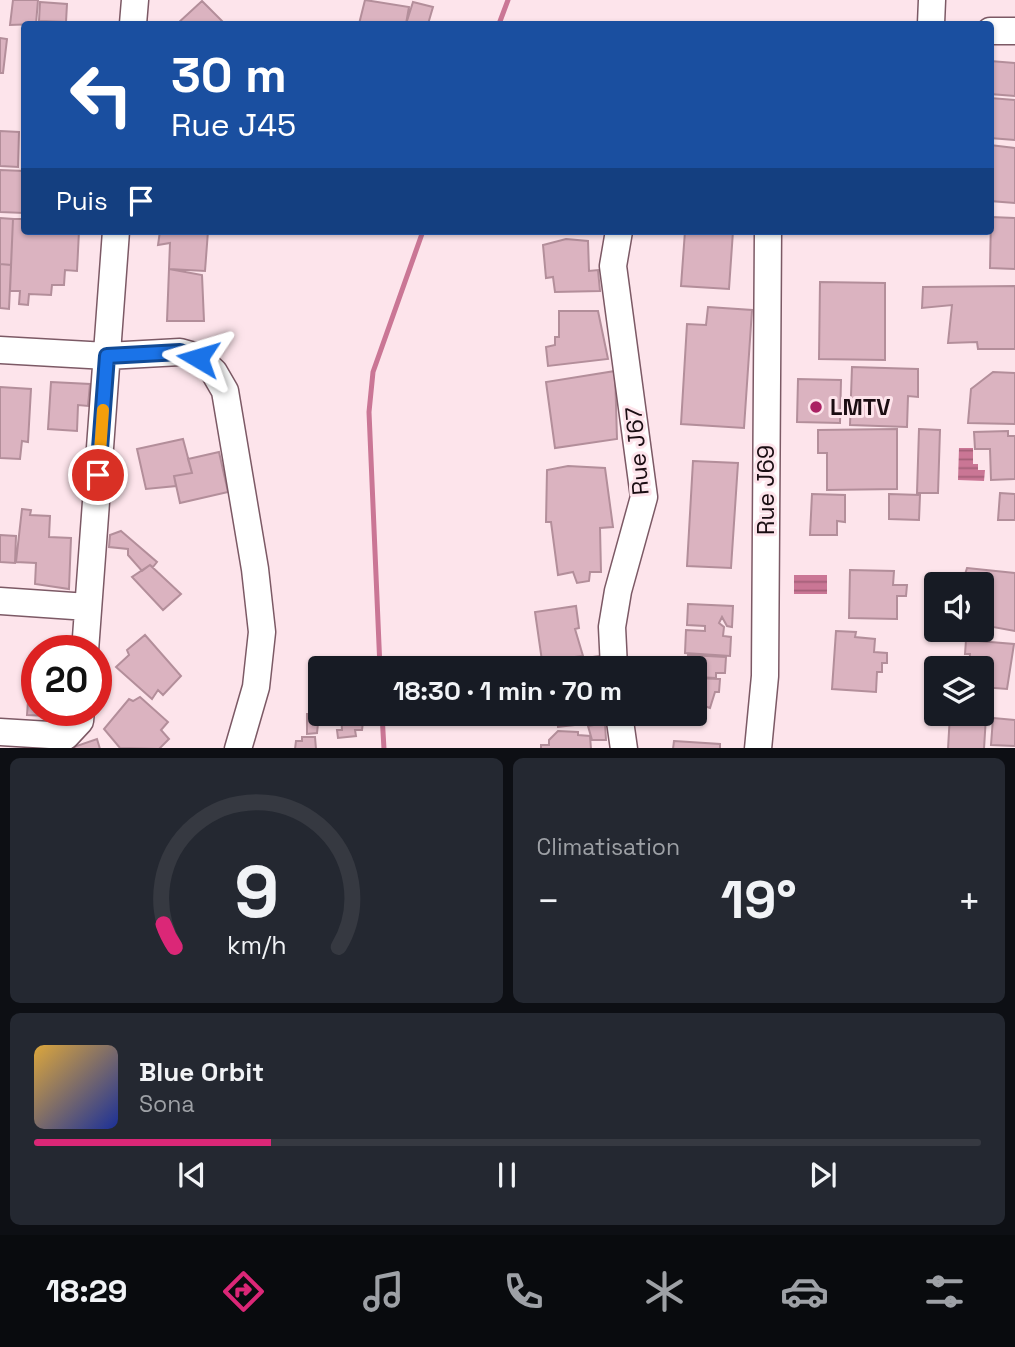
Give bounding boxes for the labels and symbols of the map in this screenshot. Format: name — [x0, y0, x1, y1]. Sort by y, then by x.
position arrow — [161, 321, 235, 395]
place label: LMTV — [830, 392, 891, 422]
marker: LMTV — [808, 399, 824, 415]
street label: Rue J67 — [618, 406, 656, 496]
pin — [68, 445, 128, 505]
street label: Rue J69 — [751, 445, 781, 535]
speed limit sign: 20 — [21, 635, 112, 726]

